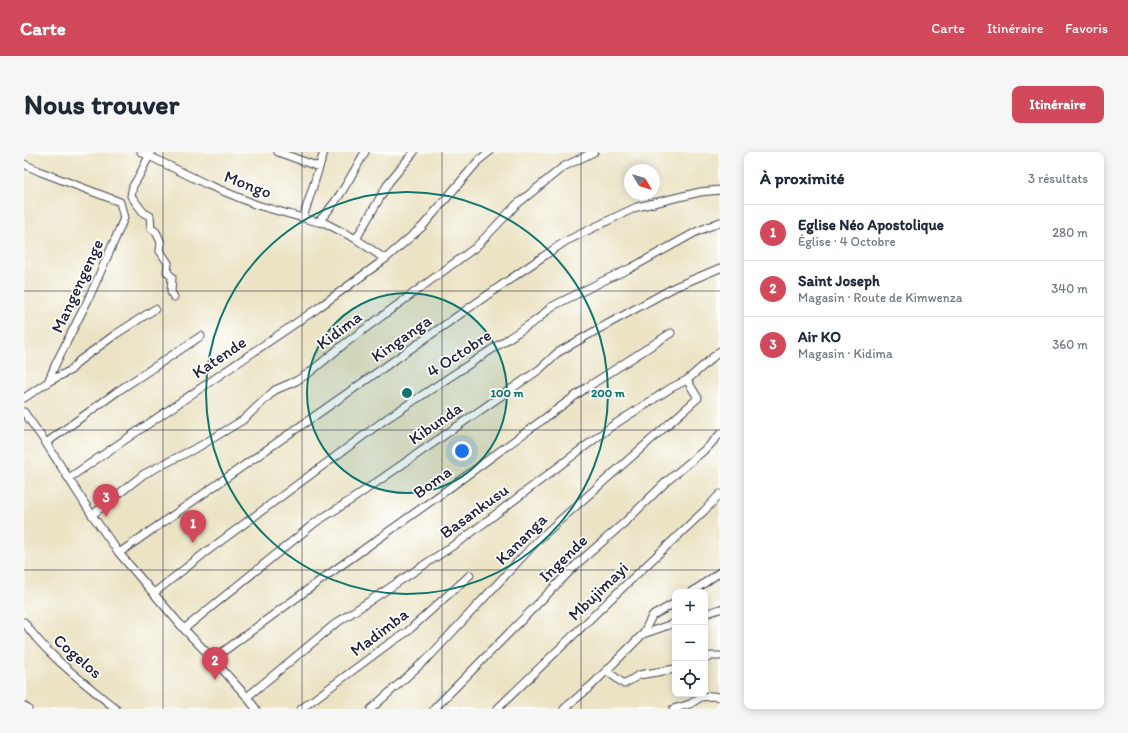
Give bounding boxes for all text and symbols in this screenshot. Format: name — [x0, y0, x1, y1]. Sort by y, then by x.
text: Carte — [20, 17, 66, 40]
text: Carte — [931, 20, 965, 37]
text: Itinéraire — [987, 20, 1043, 37]
text: Favoris — [1065, 20, 1108, 37]
button: Itinéraire — [1012, 86, 1104, 123]
text: Nous trouver — [24, 87, 179, 121]
north arrow — [624, 164, 660, 200]
street label: Mongo — [222, 166, 274, 202]
text: À proximité — [760, 168, 845, 188]
text: 3 résultats — [1028, 171, 1088, 186]
text: Eglise Néo Apostolique — [798, 216, 944, 234]
text: 1 — [770, 225, 776, 240]
text: 280 m — [1052, 225, 1088, 240]
text: Église · 4 Octobre — [798, 234, 896, 249]
street label: Mangengenge — [47, 236, 107, 336]
text: Saint Joseph — [798, 272, 880, 290]
text: 2 — [770, 281, 776, 296]
text: 340 m — [1051, 281, 1088, 296]
text: Magasin · Route de Kimwenza — [798, 290, 963, 305]
street label: Kidima — [312, 306, 366, 353]
street label: Kinganga — [367, 310, 435, 366]
street label: 4 Octobre — [423, 325, 495, 381]
text: Air KO — [798, 328, 841, 346]
street label: Katende — [188, 332, 250, 382]
text: 3 — [769, 337, 777, 352]
text: 360 m — [1052, 337, 1088, 352]
text: Magasin · Kidima — [798, 346, 893, 361]
centre of rings — [400, 386, 414, 400]
text: 100 m — [490, 386, 524, 400]
text: 200 m — [591, 386, 626, 400]
street label: Kibunda — [404, 397, 466, 449]
your location — [452, 441, 472, 461]
street label: Boma — [409, 461, 455, 503]
street label: Basankusu — [436, 479, 513, 543]
pin: 3 — [93, 484, 119, 517]
street label: Kananga — [491, 509, 551, 569]
pin: 1 — [180, 510, 206, 543]
street label: Ingende — [535, 530, 591, 586]
street label: Mbujimayi — [564, 558, 632, 624]
map controls — [672, 589, 708, 697]
button: + — [672, 589, 708, 625]
street label: Madimba — [346, 604, 412, 660]
button: − — [672, 625, 708, 661]
street label: Cogelos — [50, 630, 106, 682]
pin: 2 — [202, 647, 228, 680]
button: locate — [672, 661, 708, 697]

